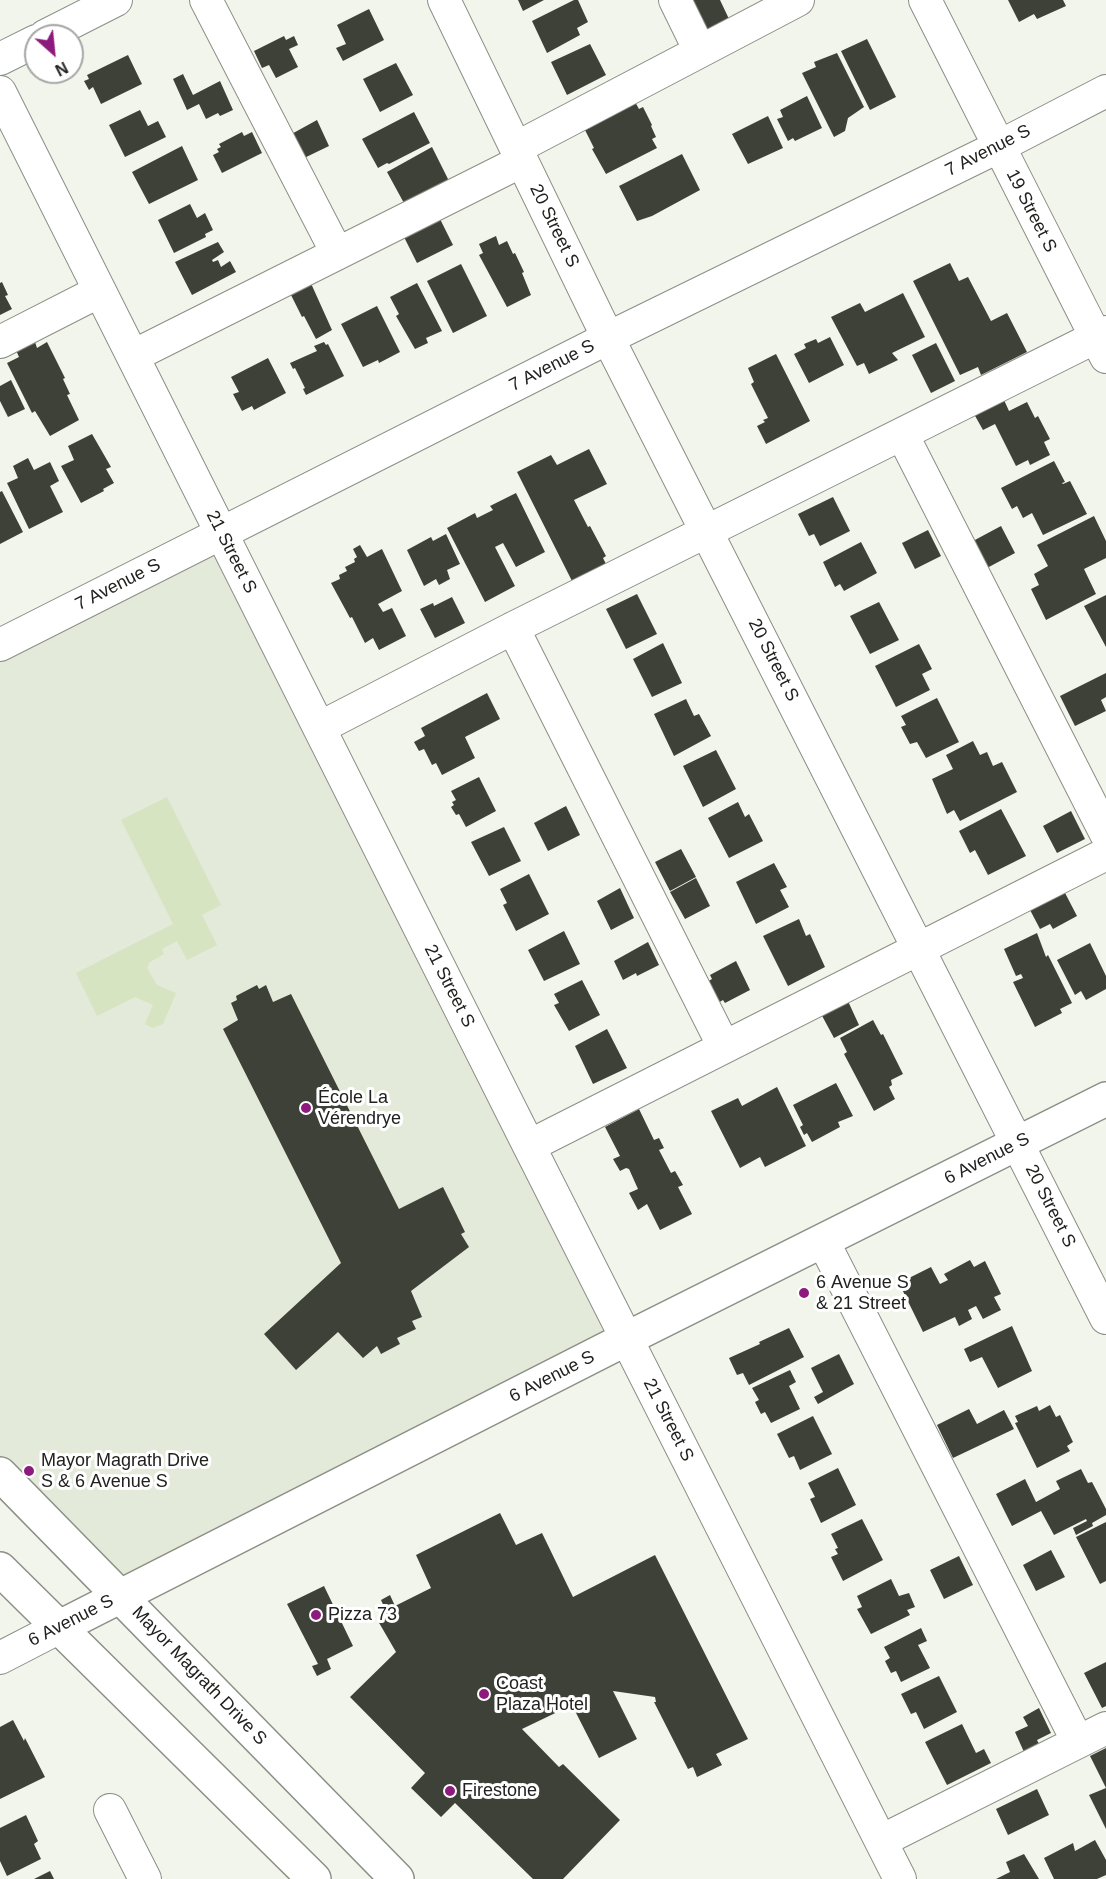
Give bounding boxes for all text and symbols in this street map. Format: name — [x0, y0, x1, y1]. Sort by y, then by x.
north arrow — [24, 24, 84, 84]
text: N — [52, 59, 71, 79]
street label: 7 Avenue S — [942, 120, 1034, 182]
street label: 19 Street S — [1001, 166, 1061, 256]
street label: 20 Street S — [525, 181, 583, 271]
street label: 7 Avenue S — [506, 335, 598, 397]
street label: 21 Street S — [201, 507, 261, 597]
street label: 7 Avenue S — [72, 554, 164, 616]
street label: 20 Street S — [743, 615, 803, 705]
street label: 21 Street S — [419, 941, 479, 1031]
place label: École La Vérendrye — [318, 1087, 401, 1130]
marker: École La Vérendrye — [299, 1101, 313, 1115]
street label: 6 Avenue S — [941, 1128, 1033, 1190]
street label: 20 Street S — [1020, 1161, 1080, 1251]
place label: 6 Avenue S & 21 Street — [816, 1272, 909, 1314]
marker: 6 Avenue S & 21 Street — [797, 1286, 811, 1300]
street label: 6 Avenue S — [506, 1346, 598, 1408]
street label: 21 Street S — [638, 1375, 698, 1465]
place label: Mayor Magrath Drive S & 6 Avenue S — [41, 1450, 209, 1492]
marker: Mayor Magrath Drive S & 6 Avenue S — [22, 1464, 36, 1478]
street label: 6 Avenue S — [25, 1590, 117, 1652]
street label: Mayor Magrath Drive S — [127, 1602, 271, 1750]
place label: Pizza 73 — [328, 1604, 397, 1626]
marker: Pizza 73 — [309, 1608, 323, 1622]
place label: Coast Plaza Hotel — [496, 1673, 588, 1716]
marker: Coast Plaza Hotel — [477, 1687, 491, 1701]
place label: Firestone — [462, 1780, 537, 1802]
marker: Firestone — [443, 1784, 457, 1798]

